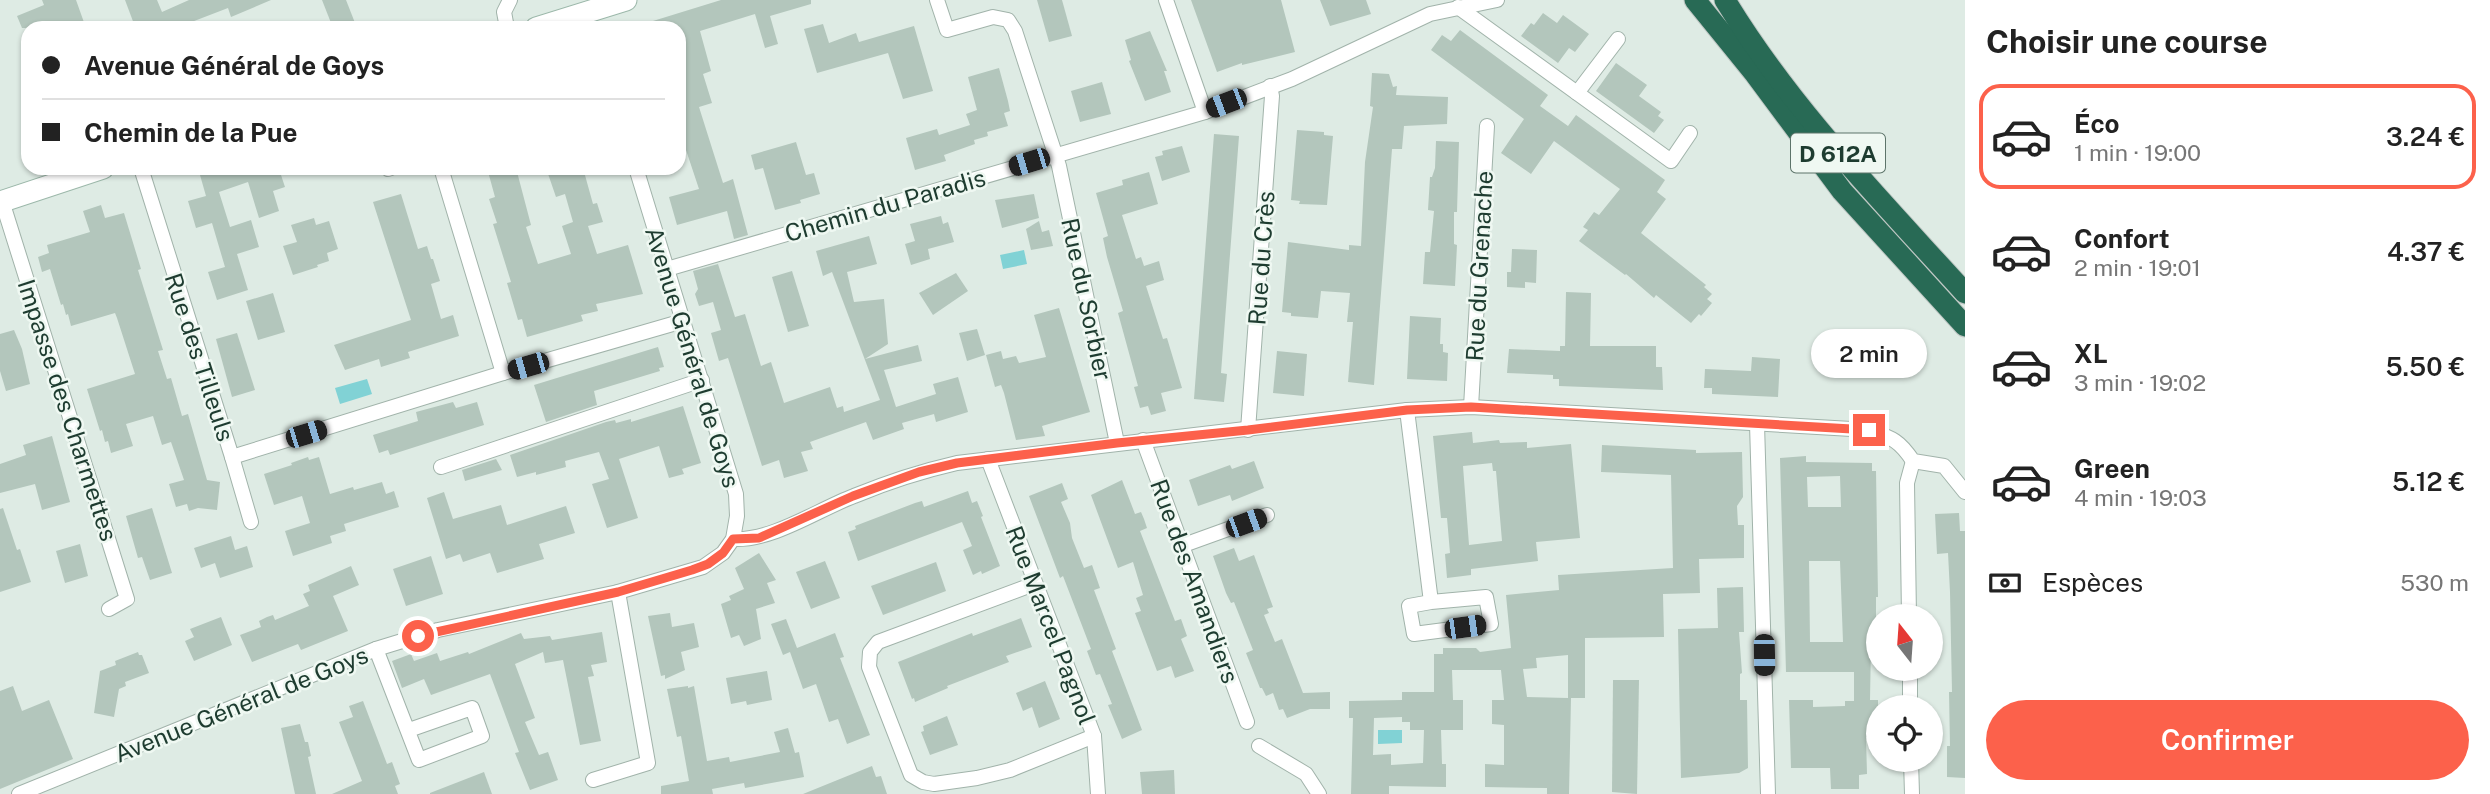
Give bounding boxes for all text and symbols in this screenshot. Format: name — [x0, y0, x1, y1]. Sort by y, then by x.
text: Choisir une course — [1986, 23, 2268, 60]
text: Avenue Général de Goys — [84, 50, 384, 81]
car — [1203, 86, 1250, 120]
icon: car — [1990, 105, 2053, 168]
text: Éco — [2074, 108, 2120, 139]
text: Chemin de la Pue — [84, 117, 297, 148]
text: 3.24 € — [2386, 121, 2465, 152]
road number: D 612A — [1791, 134, 1885, 172]
text: 1 min · 19:00 — [2074, 139, 2201, 166]
car — [1006, 146, 1053, 178]
street label: Chemin du Paradis — [781, 163, 989, 247]
street label: Rue du Grenache — [1460, 170, 1498, 362]
street label: Rue du Crès — [1242, 190, 1280, 326]
street label: Rue du Sorbier — [1056, 215, 1118, 383]
icon: car — [1990, 220, 2053, 283]
street label: Avenue Général de Goys — [640, 223, 746, 491]
text: Confort — [2074, 223, 2170, 254]
text: 4.37 € — [2387, 236, 2465, 267]
text: 2 min · 19:01 — [2074, 254, 2201, 281]
street label: Rue des Tilleuls — [160, 269, 240, 445]
street label: Impasse des Charmettes — [12, 276, 124, 544]
callout: 2 min — [1811, 328, 1927, 378]
icon: car — [1990, 335, 2053, 398]
text: XL — [2074, 338, 2108, 369]
text: 2 min — [1839, 340, 1899, 367]
car — [505, 350, 552, 382]
text: 5.50 € — [2385, 351, 2465, 382]
text: 3 min · 19:02 — [2074, 369, 2206, 396]
route end — [1853, 414, 1885, 446]
car — [283, 418, 330, 450]
icon: car — [1990, 450, 2053, 513]
text: Green — [2074, 453, 2150, 484]
text: 5.12 € — [2392, 466, 2465, 497]
street label: Rue des Amandiers — [1145, 475, 1245, 687]
text: 4 min · 19:03 — [2074, 484, 2207, 511]
car — [1223, 506, 1270, 540]
street label: Rue Marcel Pagnol — [1000, 522, 1102, 728]
icon: cash — [1986, 564, 2024, 602]
text: Espèces — [2042, 567, 2143, 598]
text: 530 m — [2400, 569, 2469, 596]
north arrow — [1866, 604, 1942, 681]
map controls — [1866, 604, 1943, 772]
car — [1443, 614, 1488, 640]
route start — [402, 620, 434, 652]
car — [1754, 634, 1775, 676]
street label: Avenue Général de Goys — [110, 640, 372, 768]
button: locate — [1866, 695, 1943, 772]
button: Confirmer — [1986, 700, 2469, 780]

